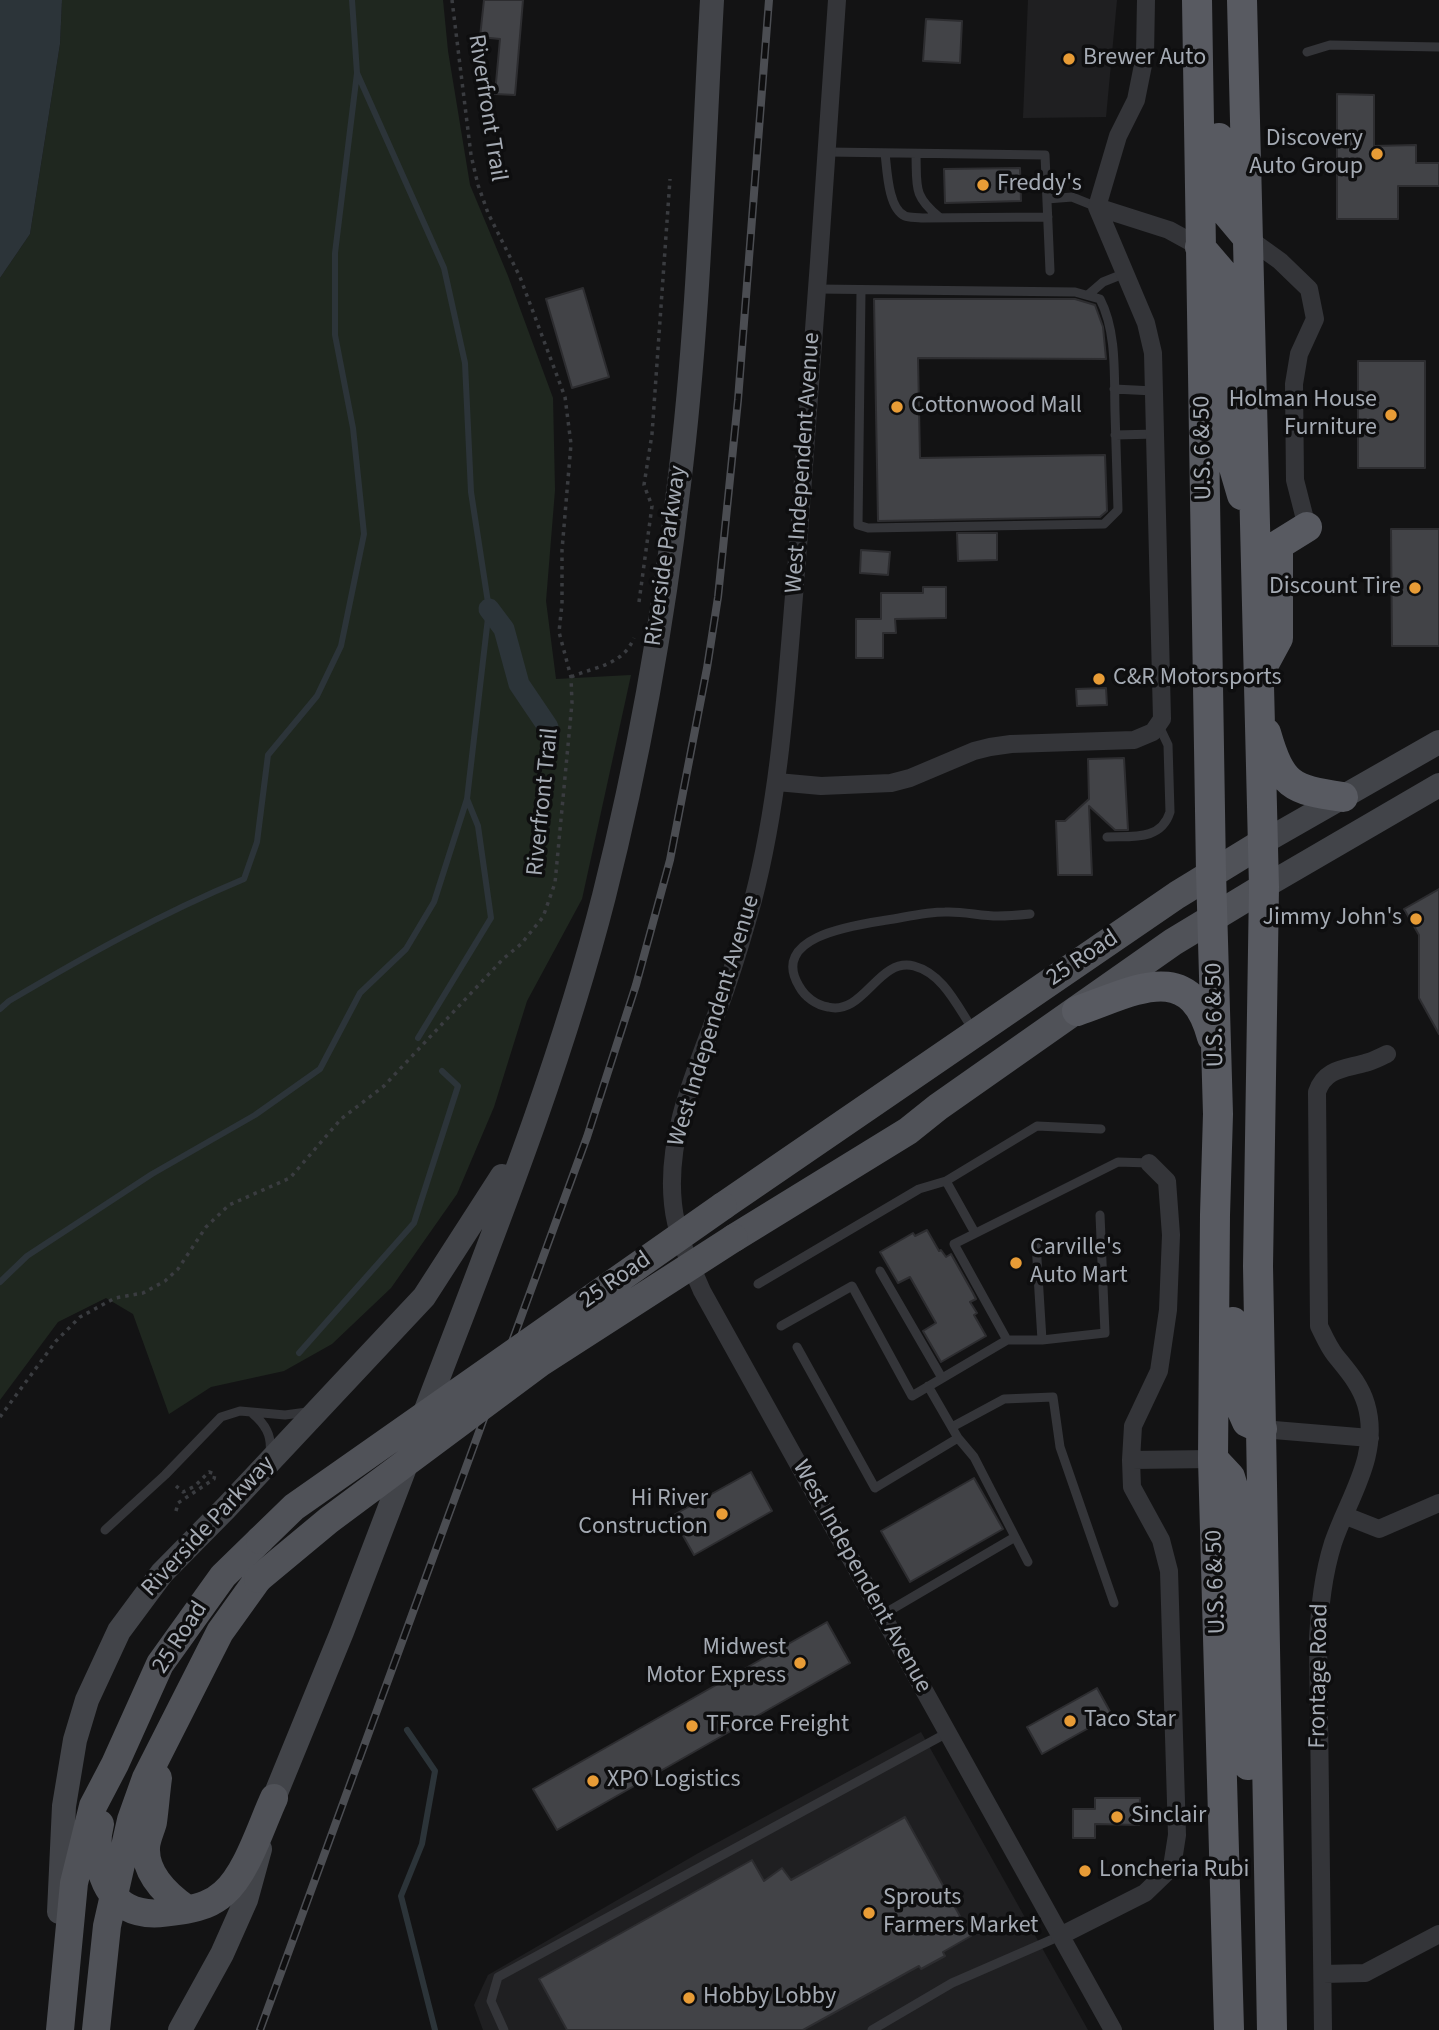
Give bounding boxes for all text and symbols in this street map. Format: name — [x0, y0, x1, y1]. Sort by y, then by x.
street label: Riverfront Trail — [460, 32, 512, 184]
place label: Brewer Auto — [1083, 45, 1206, 73]
marker: Brewer Auto — [1061, 51, 1077, 67]
place label: Discovery Auto Group — [1249, 126, 1363, 182]
marker: Discovery Auto Group — [1369, 146, 1385, 162]
place label: Freddy's — [997, 171, 1082, 199]
marker: Freddy's — [975, 177, 991, 193]
street label: West Independent Avenue — [781, 332, 827, 594]
place label: Holman House Furniture — [1229, 387, 1377, 443]
place label: Cottonwood Mall — [911, 393, 1082, 421]
street label: U.S. 6 & 50 — [1189, 395, 1219, 501]
marker: Cottonwood Mall — [889, 399, 905, 415]
marker: Holman House Furniture — [1383, 407, 1399, 423]
street label: Riverside Parkway — [640, 464, 694, 648]
place label: Discount Tire — [1269, 574, 1401, 602]
marker: Discount Tire — [1407, 580, 1423, 596]
place label: C&R Motorsports — [1113, 665, 1281, 693]
marker: C&R Motorsports — [1091, 671, 1107, 687]
street label: Riverfront Trail — [522, 727, 566, 877]
street label: West Independent Avenue — [663, 892, 767, 1150]
place label: Jimmy John's — [1263, 905, 1402, 933]
marker: Jimmy John's — [1408, 911, 1424, 927]
street label: 25 Road — [1042, 925, 1124, 993]
street label: U.S. 6 & 50 — [1201, 962, 1231, 1068]
place label: Carville's Auto Mart — [1030, 1235, 1128, 1291]
street label: 25 Road — [575, 1246, 657, 1316]
marker: Carville's Auto Mart — [1008, 1255, 1024, 1271]
street label: Riverside Parkway — [136, 1451, 282, 1603]
street label: West Independent Avenue — [785, 1456, 937, 1698]
place label: Hi River Construction — [578, 1486, 708, 1542]
marker: Hi River Construction — [714, 1506, 730, 1522]
street label: U.S. 6 & 50 — [1201, 1529, 1233, 1635]
street label: 25 Road — [147, 1597, 215, 1679]
street label: Frontage Road — [1304, 1603, 1336, 1749]
place label: Midwest Motor Express — [646, 1635, 786, 1691]
marker: Midwest Motor Express — [792, 1655, 808, 1671]
place label: Taco Star — [1084, 1707, 1176, 1735]
place label: TForce Freight — [706, 1712, 849, 1740]
marker: Taco Star — [1062, 1713, 1078, 1729]
marker: TForce Freight — [684, 1718, 700, 1734]
place label: XPO Logistics — [607, 1767, 741, 1795]
marker: XPO Logistics — [585, 1773, 601, 1789]
place label: Sinclair — [1131, 1803, 1206, 1831]
marker: Sinclair — [1109, 1809, 1125, 1825]
place label: Loncheria Rubi — [1099, 1857, 1249, 1885]
marker: Loncheria Rubi — [1077, 1863, 1093, 1879]
place label: Sprouts Farmers Market — [883, 1885, 1038, 1941]
marker: Sprouts Farmers Market — [861, 1905, 877, 1921]
place label: Hobby Lobby — [703, 1984, 836, 2012]
marker: Hobby Lobby — [681, 1990, 697, 2006]

